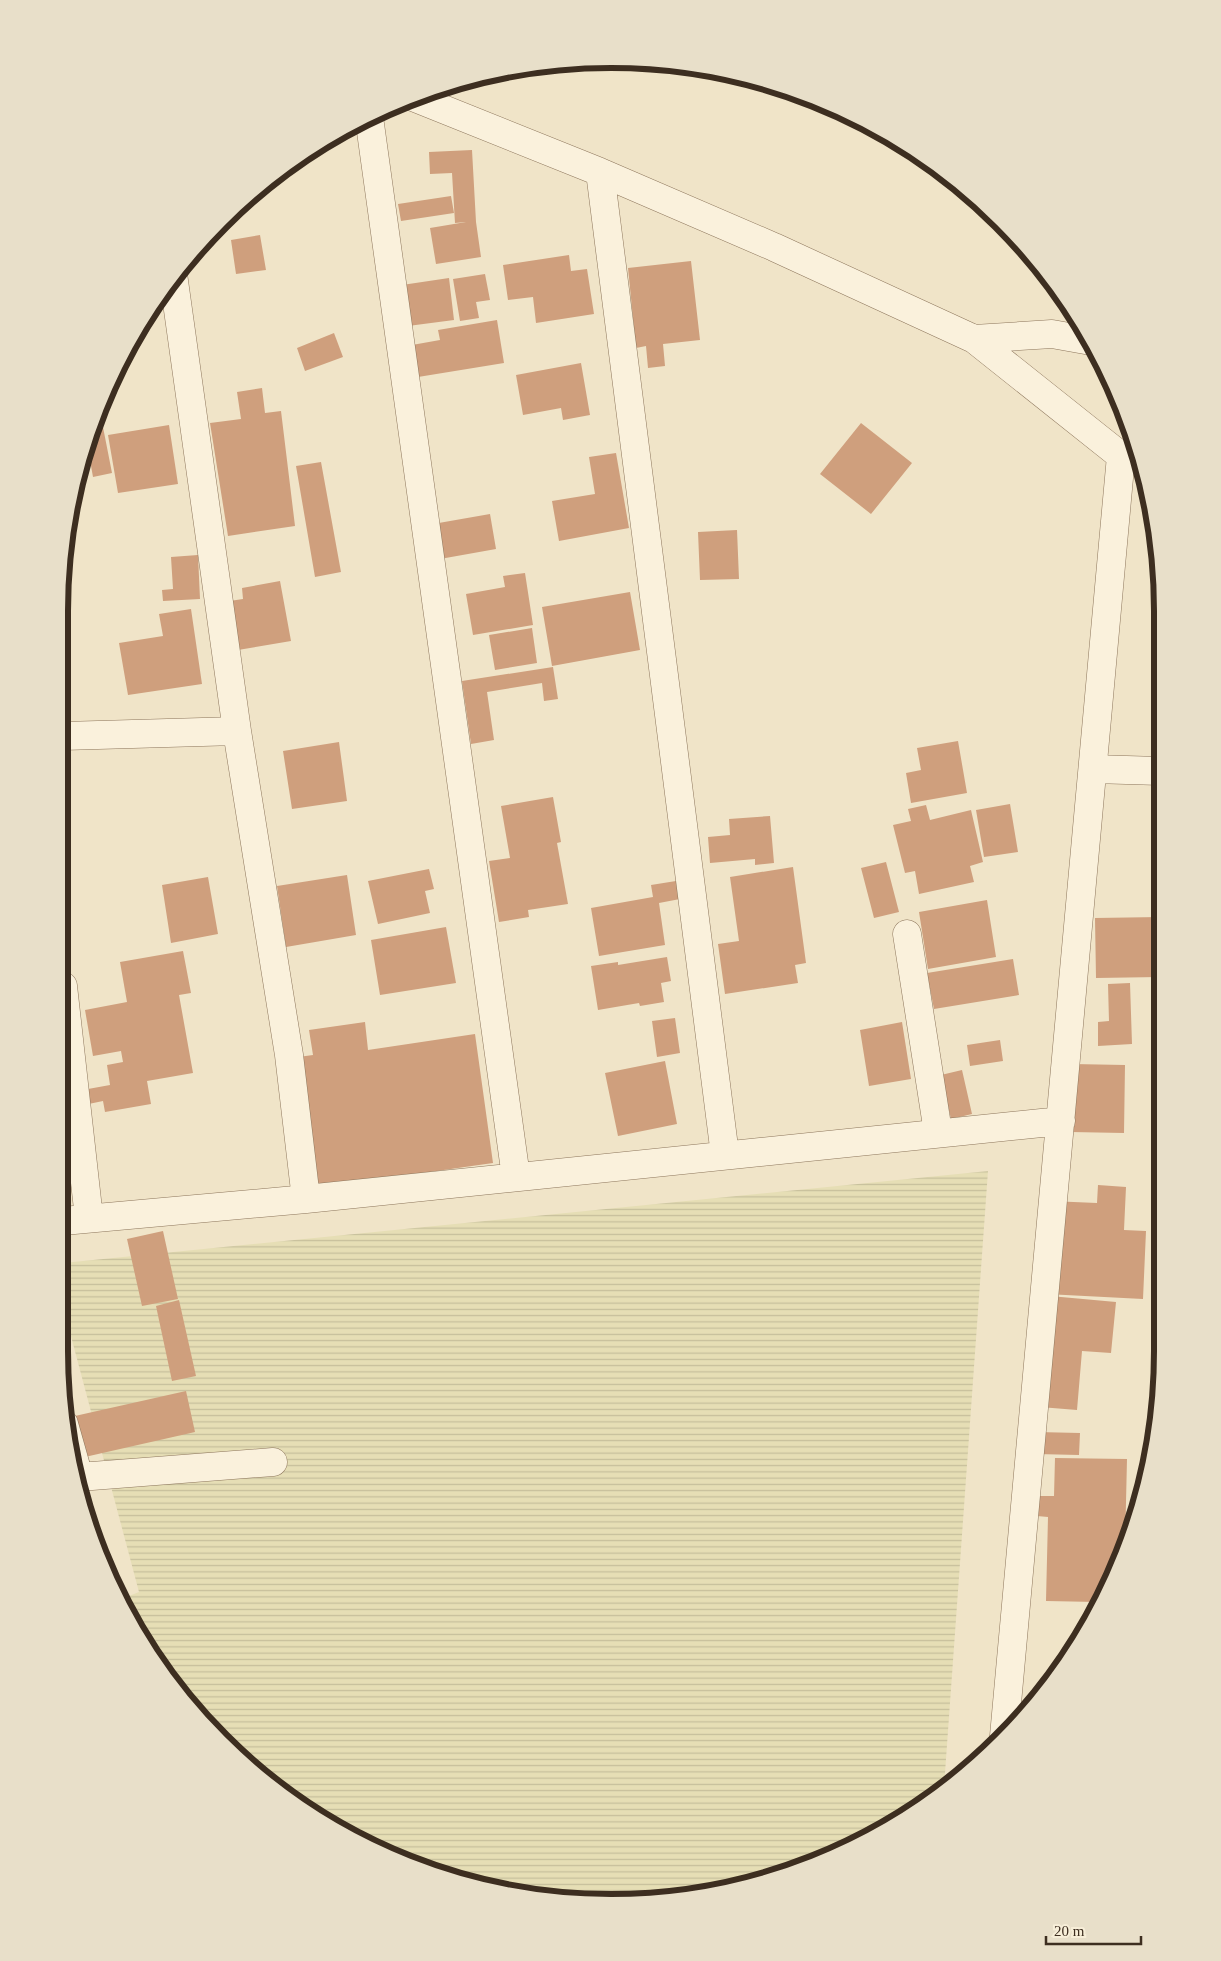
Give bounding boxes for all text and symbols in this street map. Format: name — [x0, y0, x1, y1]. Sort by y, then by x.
scale bar — [1046, 1914, 1141, 1946]
text: 20 m — [1054, 1923, 1085, 1939]

